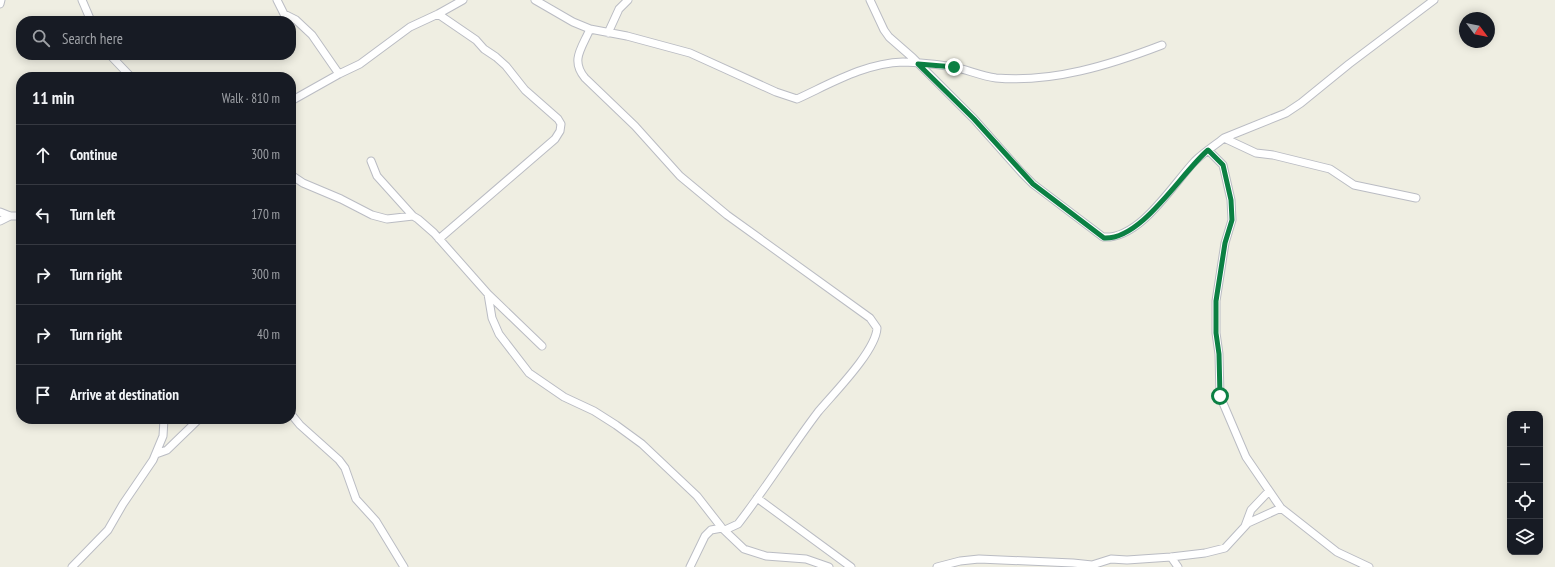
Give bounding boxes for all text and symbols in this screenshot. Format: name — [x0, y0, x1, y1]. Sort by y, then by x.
north arrow — [1459, 12, 1495, 48]
search box — [16, 16, 296, 60]
icon: search — [30, 27, 52, 49]
text: Search here — [62, 29, 123, 48]
route end — [945, 58, 963, 76]
text: 11 min — [32, 87, 74, 109]
text: Walk · 810 m — [222, 90, 280, 107]
icon: ahead — [32, 144, 54, 166]
text: Continue — [70, 145, 117, 164]
text: 300 m — [251, 146, 280, 163]
icon: left — [32, 204, 54, 226]
text: Turn left — [70, 205, 115, 224]
text: 170 m — [251, 206, 280, 223]
icon: right — [32, 264, 54, 286]
text: Turn right — [70, 265, 122, 284]
text: 300 m — [251, 266, 280, 283]
icon: right — [32, 324, 54, 346]
text: Turn right — [70, 325, 122, 344]
text: 40 m — [257, 326, 280, 343]
icon: arrive — [32, 384, 54, 406]
text: Arrive at destination — [70, 385, 179, 404]
route start — [1211, 387, 1229, 405]
map controls — [1507, 411, 1543, 555]
button: + — [1507, 411, 1543, 447]
button: − — [1507, 447, 1543, 483]
button: locate — [1507, 483, 1543, 519]
button: layers — [1507, 519, 1543, 555]

